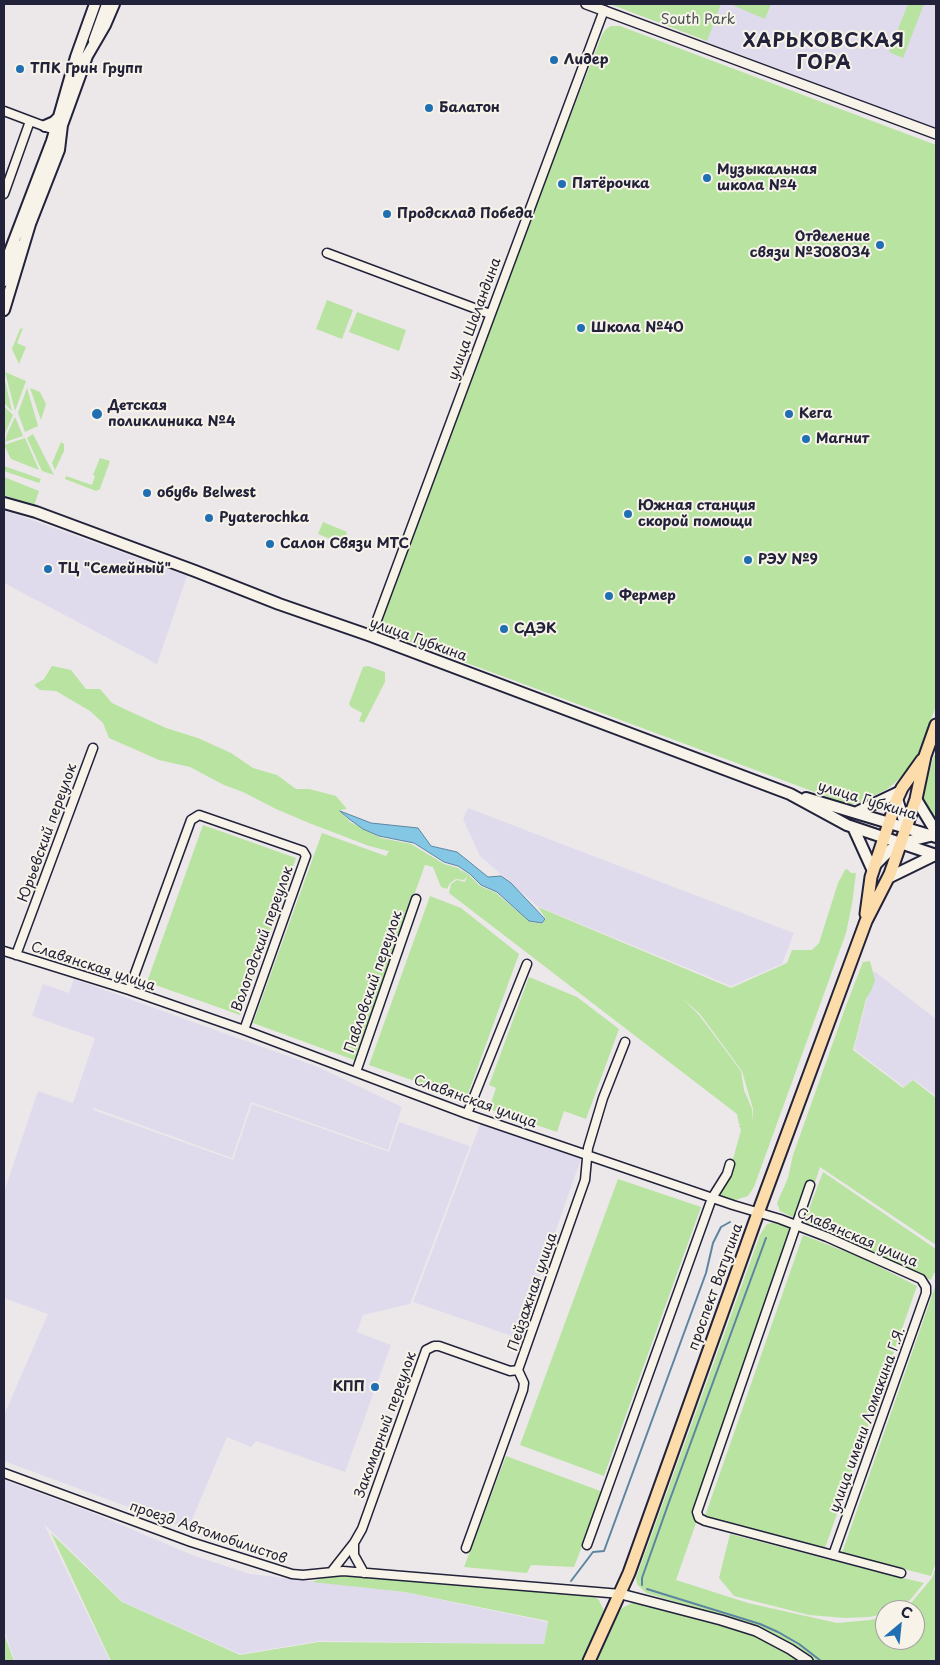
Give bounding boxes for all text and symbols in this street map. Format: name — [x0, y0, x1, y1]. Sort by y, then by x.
park label: South Park — [661, 12, 735, 28]
district label: ХАРЬКОВСКАЯ ГОРА — [742, 31, 906, 75]
place label: Лидер — [564, 52, 608, 68]
marker: Лидер — [548, 54, 560, 66]
place label: ТПК Грин Групп — [30, 61, 143, 77]
marker: ТПК Грин Групп — [14, 63, 26, 75]
place label: Балатон — [439, 100, 500, 116]
marker: Балатон — [423, 102, 435, 114]
place label: Музыкальная школа №4 — [717, 162, 817, 194]
marker: Музыкальная школа №4 — [701, 172, 713, 184]
place label: Пятёрочка — [572, 176, 650, 192]
marker: Пятёрочка — [556, 178, 568, 190]
place label: Продсклад Победа — [397, 206, 533, 222]
marker: Продсклад Победа — [381, 208, 393, 220]
place label: Отделение связи №308034 — [750, 229, 870, 262]
marker: Отделение связи №308034 — [874, 239, 886, 251]
street label: улица Шаландина — [445, 256, 505, 382]
place label: Школа №40 — [591, 320, 684, 336]
marker: Школа №40 — [575, 322, 587, 334]
place label: Детская поликлиника №4 — [108, 398, 235, 431]
place label: Кега — [799, 406, 832, 422]
marker: Детская поликлиника №4 — [90, 407, 104, 421]
marker: Кега — [783, 408, 795, 420]
place label: Магнит — [816, 431, 869, 447]
marker: Магнит — [800, 433, 812, 445]
place label: обувь Belwest — [157, 485, 256, 501]
marker: обувь Belwest — [141, 487, 153, 499]
place label: Южная станция скорой помощи — [638, 498, 756, 530]
marker: Южная станция скорой помощи — [622, 508, 634, 520]
place label: Pyaterochka — [219, 510, 309, 526]
marker: Pyaterochka — [203, 512, 215, 524]
place label: Салон Связи МТС — [280, 536, 409, 552]
marker: Салон Связи МТС — [264, 538, 276, 550]
place label: РЭУ №9 — [758, 552, 818, 568]
marker: РЭУ №9 — [742, 554, 754, 566]
place label: ТЦ "Семейный" — [58, 561, 171, 577]
marker: ТЦ "Семейный" — [42, 563, 54, 575]
place label: Фермер — [619, 588, 676, 604]
marker: Фермер — [603, 590, 615, 602]
street label: улица Губкина — [367, 615, 469, 665]
place label: СДЭК — [514, 621, 556, 637]
marker: СДЭК — [498, 623, 510, 635]
street label: Юрьевский переулок — [15, 761, 81, 905]
street label: улица Губкина — [816, 778, 918, 824]
street label: Вологодский переулок — [229, 864, 297, 1014]
street label: Павловский переулок — [342, 909, 406, 1055]
street label: Славянская улица — [29, 939, 157, 995]
street label: Славянская улица — [411, 1072, 539, 1132]
street label: Славянская улица — [794, 1205, 920, 1271]
street label: проспект Ватутина — [685, 1221, 747, 1353]
street label: Пейзажная улица — [505, 1231, 561, 1353]
street label: улица имени Ломакина Г.Я. — [827, 1325, 909, 1515]
street label: Закомарный переулок — [352, 1350, 420, 1500]
place label: КПП — [333, 1379, 365, 1395]
marker: КПП — [369, 1381, 381, 1393]
street label: проезд Автомобилистов — [127, 1498, 289, 1568]
north arrow — [875, 1600, 925, 1650]
text: С — [897, 1600, 916, 1624]

